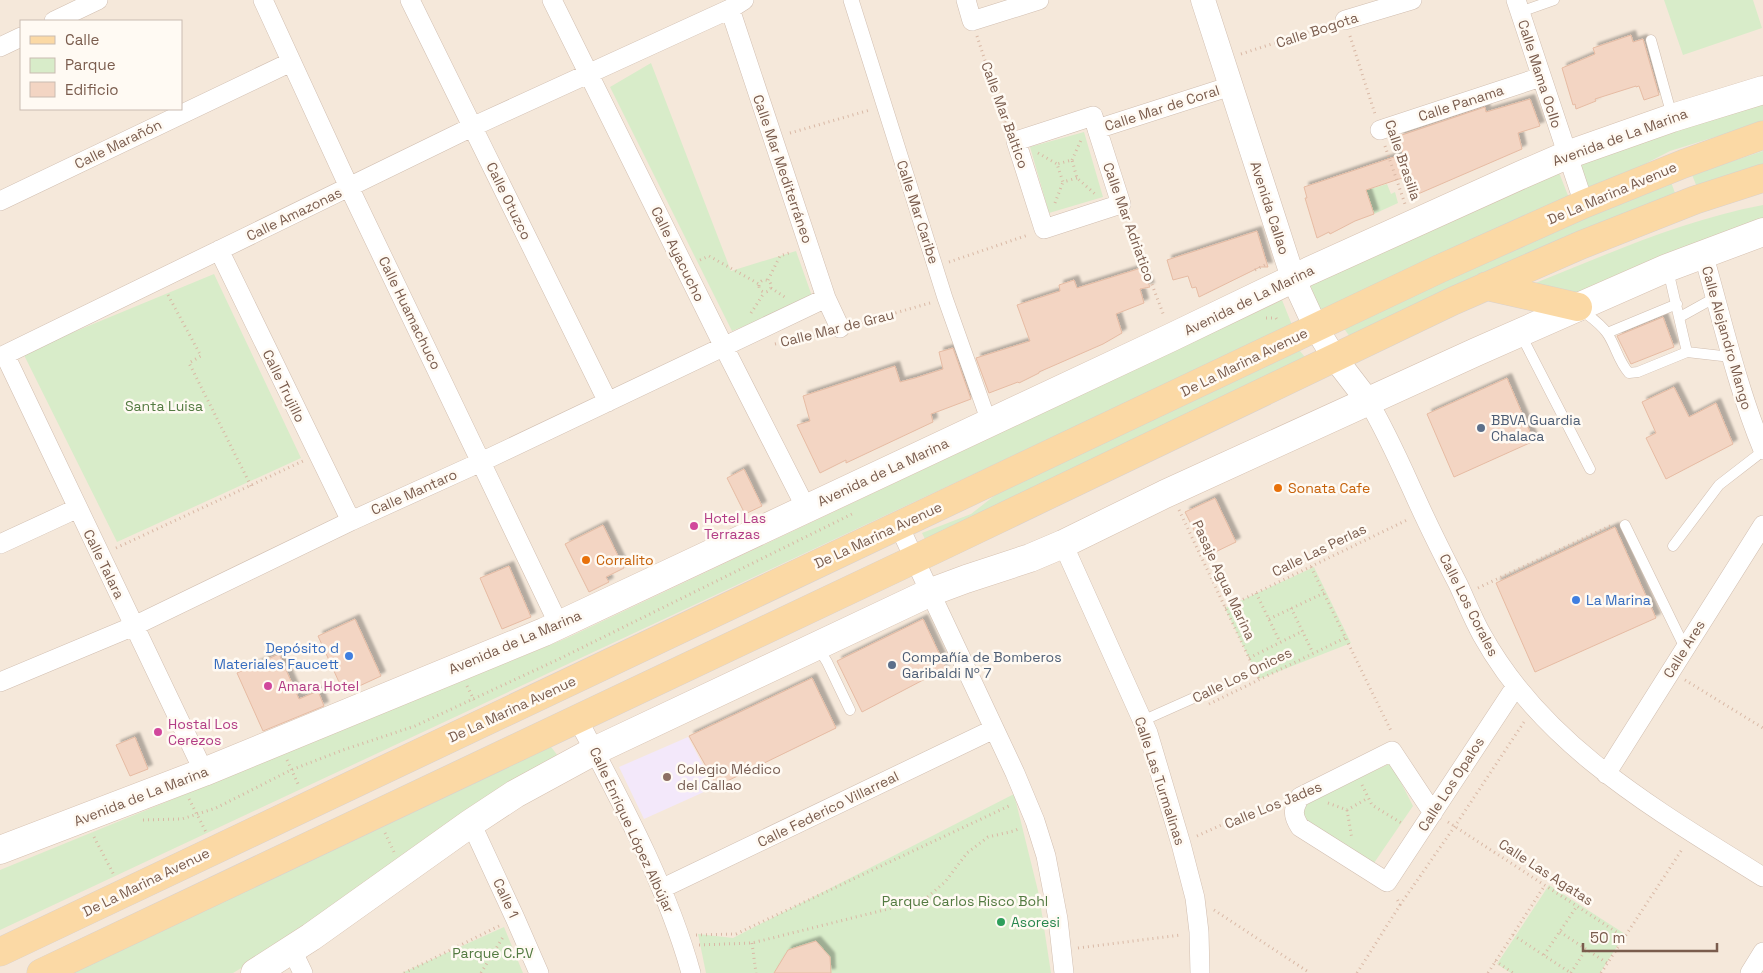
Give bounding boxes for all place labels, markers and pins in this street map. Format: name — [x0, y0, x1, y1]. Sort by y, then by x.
place label: BBVA Guardia Chalaca — [1491, 411, 1581, 445]
marker: BBVA Guardia Chalaca — [1475, 422, 1487, 434]
place label: Sonata Cafe — [1288, 479, 1370, 497]
marker: Sonata Cafe — [1272, 482, 1284, 494]
place label: Hotel Las Terrazas — [704, 509, 766, 543]
marker: Hotel Las Terrazas — [688, 520, 700, 532]
place label: Corralito — [596, 551, 654, 569]
marker: Corralito — [580, 554, 592, 566]
place label: La Marina — [1586, 591, 1651, 609]
marker: La Marina — [1570, 594, 1582, 606]
place label: Depósito d Materiales Faucett — [214, 639, 339, 673]
place label: Compañía de Bomberos Garibaldi Nº 7 — [902, 648, 1062, 682]
marker: Depósito d Materiales Faucett — [343, 650, 355, 662]
marker: Compañía de Bomberos Garibaldi Nº 7 — [886, 659, 898, 671]
place label: Amara Hotel — [278, 677, 359, 695]
marker: Amara Hotel — [262, 680, 274, 692]
place label: Hostal Los Cerezos — [168, 715, 238, 749]
marker: Hostal Los Cerezos — [152, 726, 164, 738]
place label: Colegio Médico del Callao — [677, 760, 781, 794]
marker: Colegio Médico del Callao — [661, 771, 673, 783]
place label: Asoresi — [1011, 913, 1060, 931]
marker: Asoresi — [995, 916, 1007, 928]

